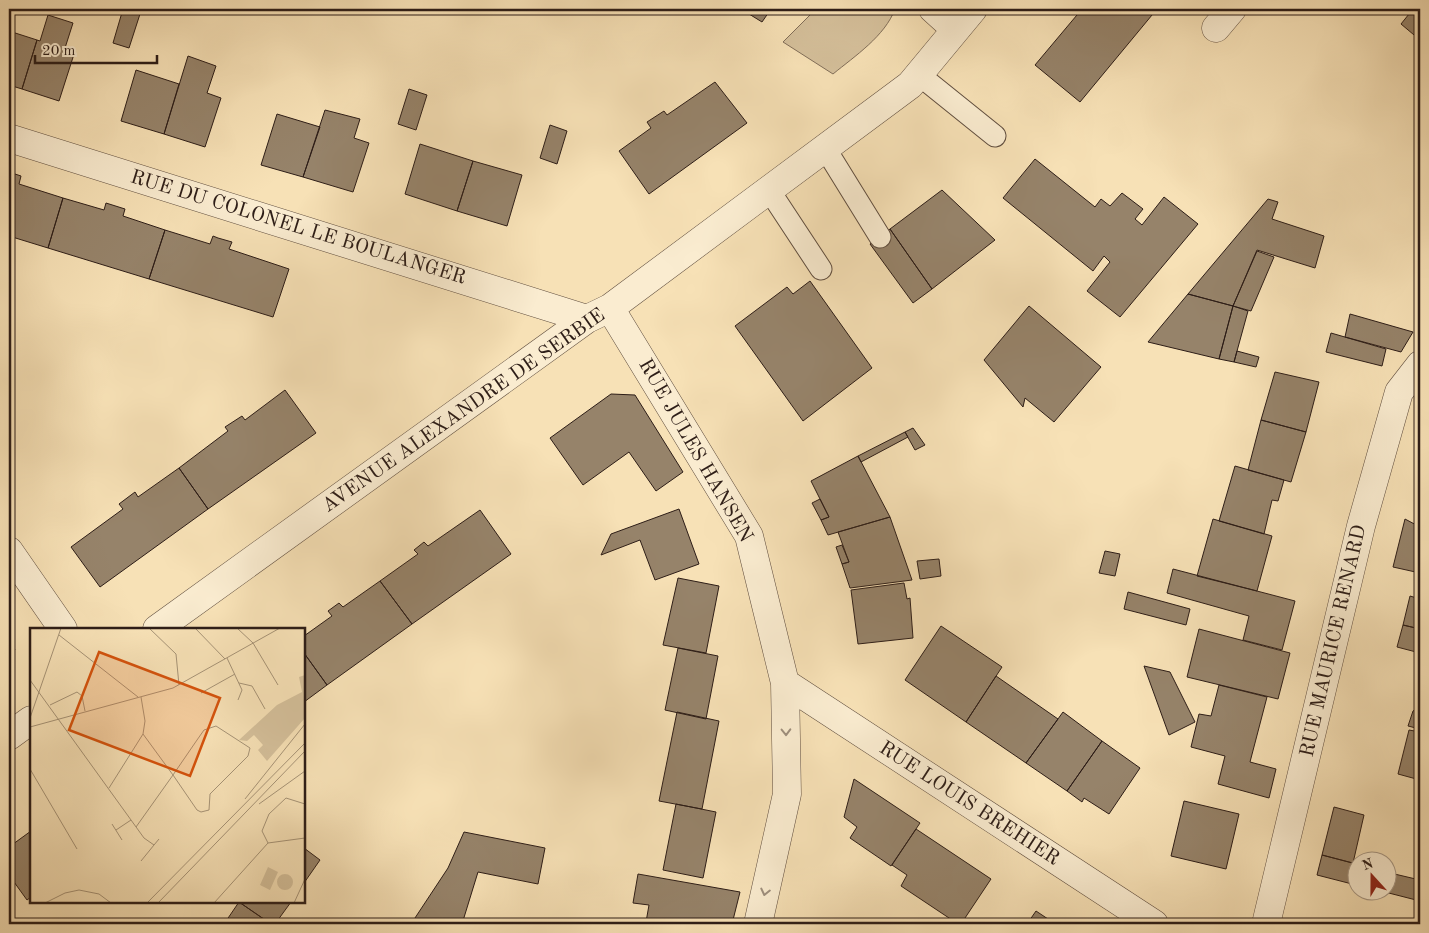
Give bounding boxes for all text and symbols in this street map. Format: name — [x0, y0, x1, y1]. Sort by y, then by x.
scale bar — [35, 32, 158, 64]
text: 20 m — [42, 44, 76, 59]
street label: RUE DU COLONEL LE BOULANGER — [128, 167, 468, 289]
street label: AVENUE ALEXANDRE DE SERBIE — [319, 305, 609, 517]
street label: RUE JULES HANSEN — [634, 356, 756, 546]
street label: RUE MAURICE RENARD — [1298, 523, 1370, 759]
inset map — [30, 628, 305, 903]
one-way arrow — [781, 728, 791, 736]
street label: RUE LOUIS BREHIER — [875, 738, 1063, 870]
north arrow — [1346, 850, 1396, 900]
text: N — [1360, 856, 1375, 873]
one-way arrow — [760, 887, 771, 896]

